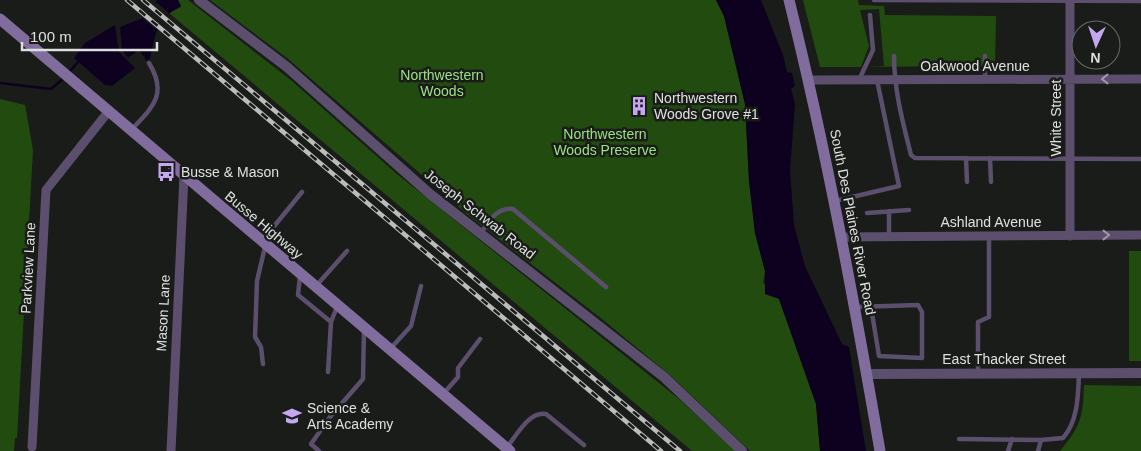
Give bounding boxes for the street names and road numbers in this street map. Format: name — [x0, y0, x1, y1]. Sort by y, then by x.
street label: Oakwood Avenue — [920, 58, 1030, 74]
street label: White Street — [1048, 79, 1064, 157]
street label: South Des Plaines River Road — [827, 128, 879, 316]
street label: Joseph Schwab Road — [421, 166, 539, 262]
street label: Busse Highway — [222, 188, 306, 262]
street label: Ashland Avenue — [941, 214, 1042, 230]
street label: Parkview Lane — [18, 222, 38, 314]
street label: Mason Lane — [153, 274, 173, 352]
street label: East Thacker Street — [942, 351, 1066, 367]

